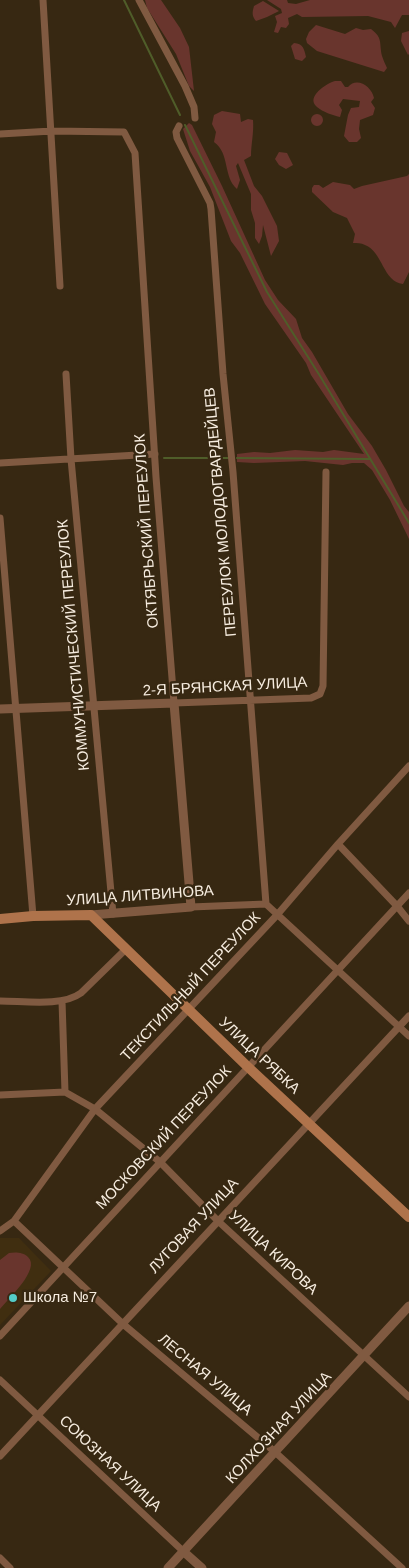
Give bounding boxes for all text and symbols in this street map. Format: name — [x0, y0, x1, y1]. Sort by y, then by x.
street label: ПЕРЕУЛОК МОЛОДОГВАРДЕЙЦЕВ — [201, 387, 241, 637]
street label: ОКТЯБРЬСКИЙ ПЕРЕУЛОК — [131, 433, 163, 629]
street label: КОММУНИСТИЧЕСКИЙ ПЕРЕУЛОК — [54, 519, 94, 771]
street label: 2-Я БРЯНСКАЯ УЛИЦА — [142, 674, 308, 700]
street label: УЛИЦА ЛИТВИНОВА — [66, 882, 214, 910]
street label: ТЕКСТИЛЬНЫЙ ПЕРЕУЛОК — [117, 909, 265, 1065]
street label: УЛИЦА РЯБКА — [215, 1014, 303, 1098]
street label: МОСКОВСКИЙ ПЕРЕУЛОК — [93, 1062, 235, 1214]
street label: ЛУГОВАЯ УЛИЦА — [145, 1175, 243, 1277]
street label: УЛИЦА КИРОВА — [225, 1207, 321, 1299]
place label: Школа №7 — [23, 1289, 97, 1307]
marker: Школа №7 — [7, 1292, 19, 1304]
street label: ЛЕСНАЯ УЛИЦА — [154, 1330, 256, 1420]
street label: КОЛХОЗНАЯ УЛИЦА — [222, 1368, 336, 1488]
street label: СОЮЗНАЯ УЛИЦА — [55, 1412, 165, 1516]

